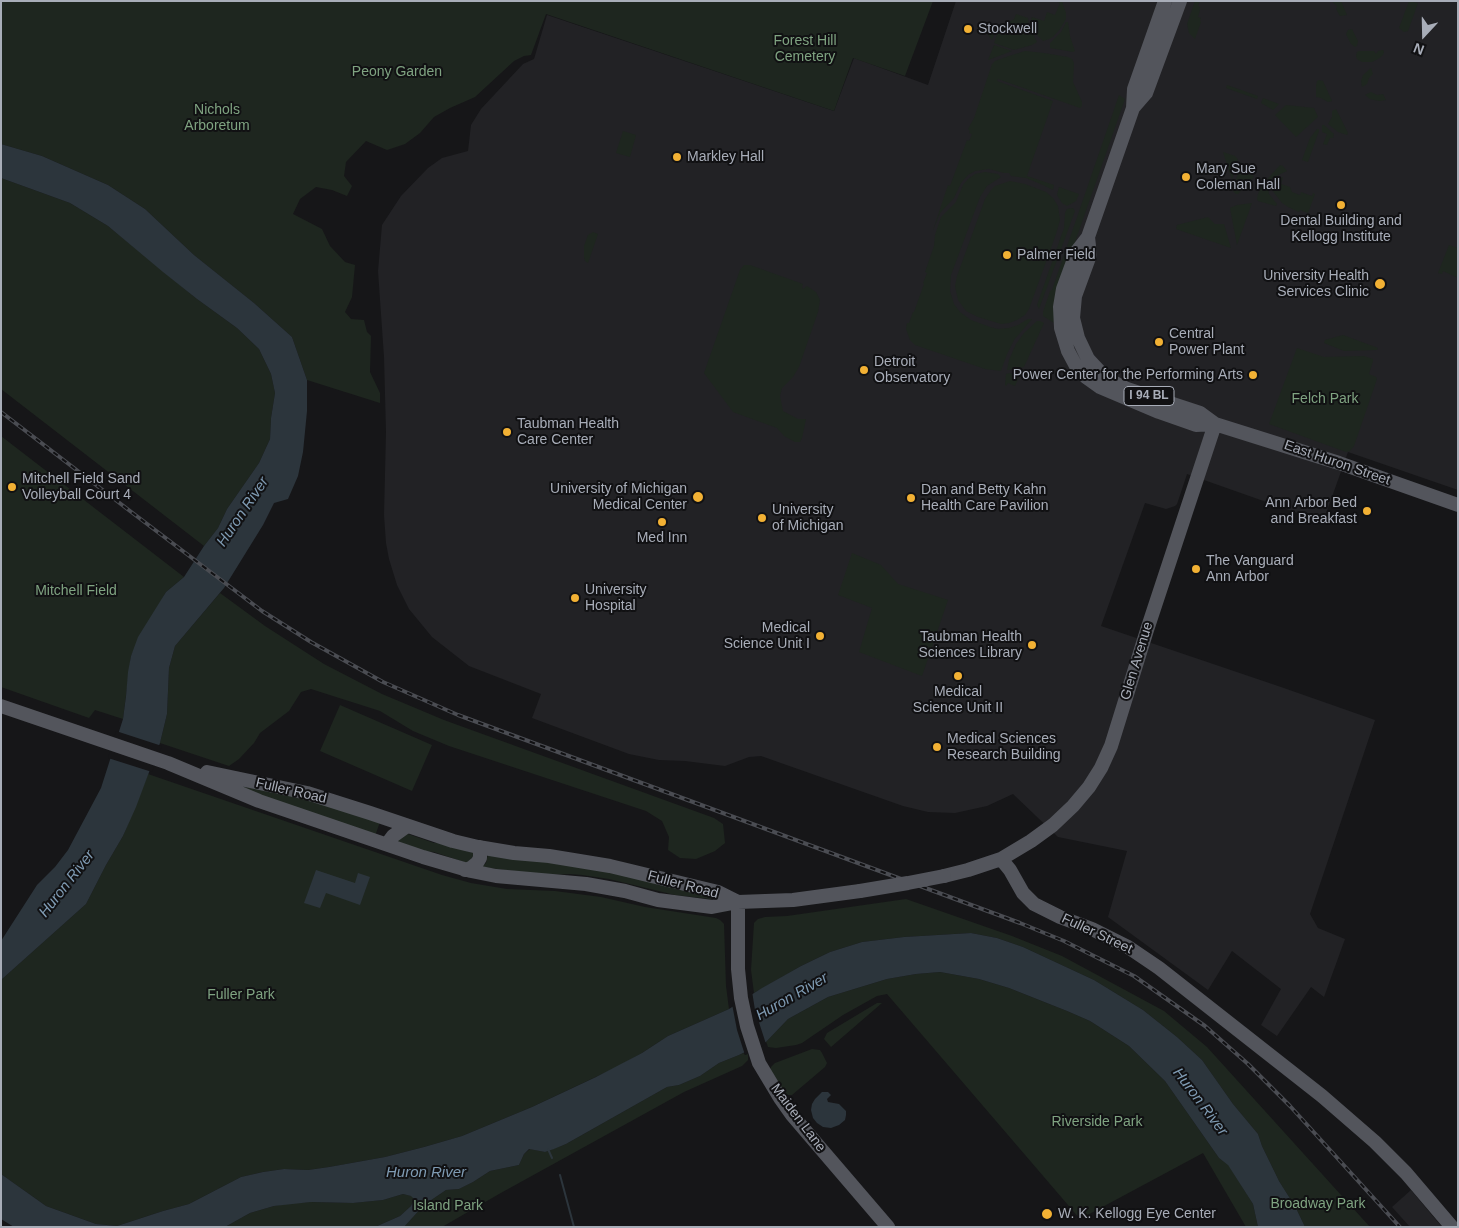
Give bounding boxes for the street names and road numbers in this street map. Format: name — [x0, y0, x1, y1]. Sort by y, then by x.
road number: I 94 BL — [1124, 386, 1174, 406]
street label: East Huron Street — [1282, 437, 1392, 489]
street label: Glen Avenue — [1117, 620, 1157, 702]
street label: Fuller Road — [254, 775, 328, 807]
street label: Fuller Road — [646, 868, 720, 902]
street label: Fuller Street — [1059, 910, 1135, 958]
street label: Maiden Lane — [767, 1081, 829, 1155]

